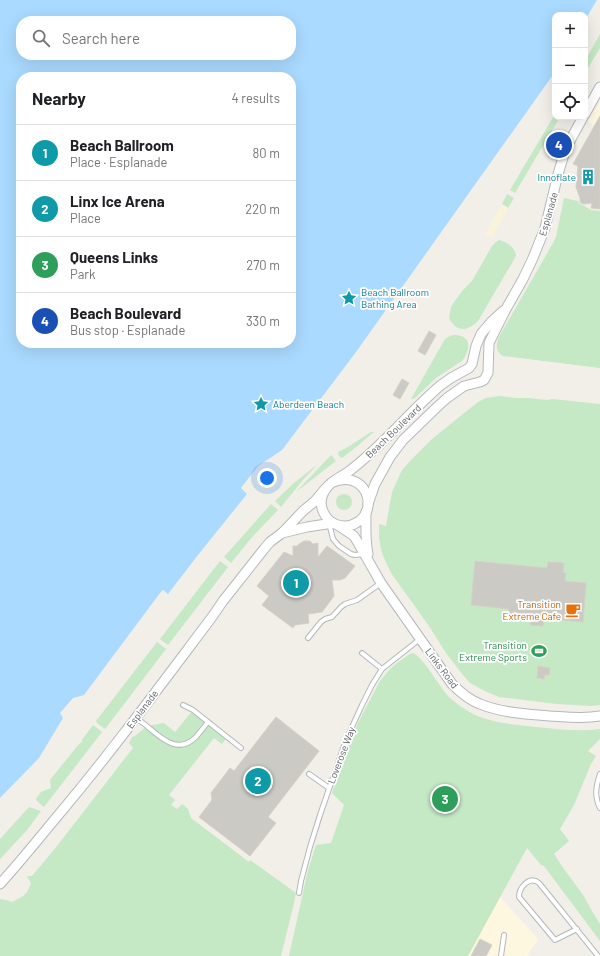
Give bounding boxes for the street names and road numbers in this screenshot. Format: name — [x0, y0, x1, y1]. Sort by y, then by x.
street label: Esplanade — [536, 191, 560, 237]
street label: Beach Boulevard — [363, 401, 423, 461]
street label: Links Road — [423, 645, 461, 691]
street label: Esplanade — [124, 687, 160, 731]
street label: Loverose Way — [325, 724, 357, 785]

